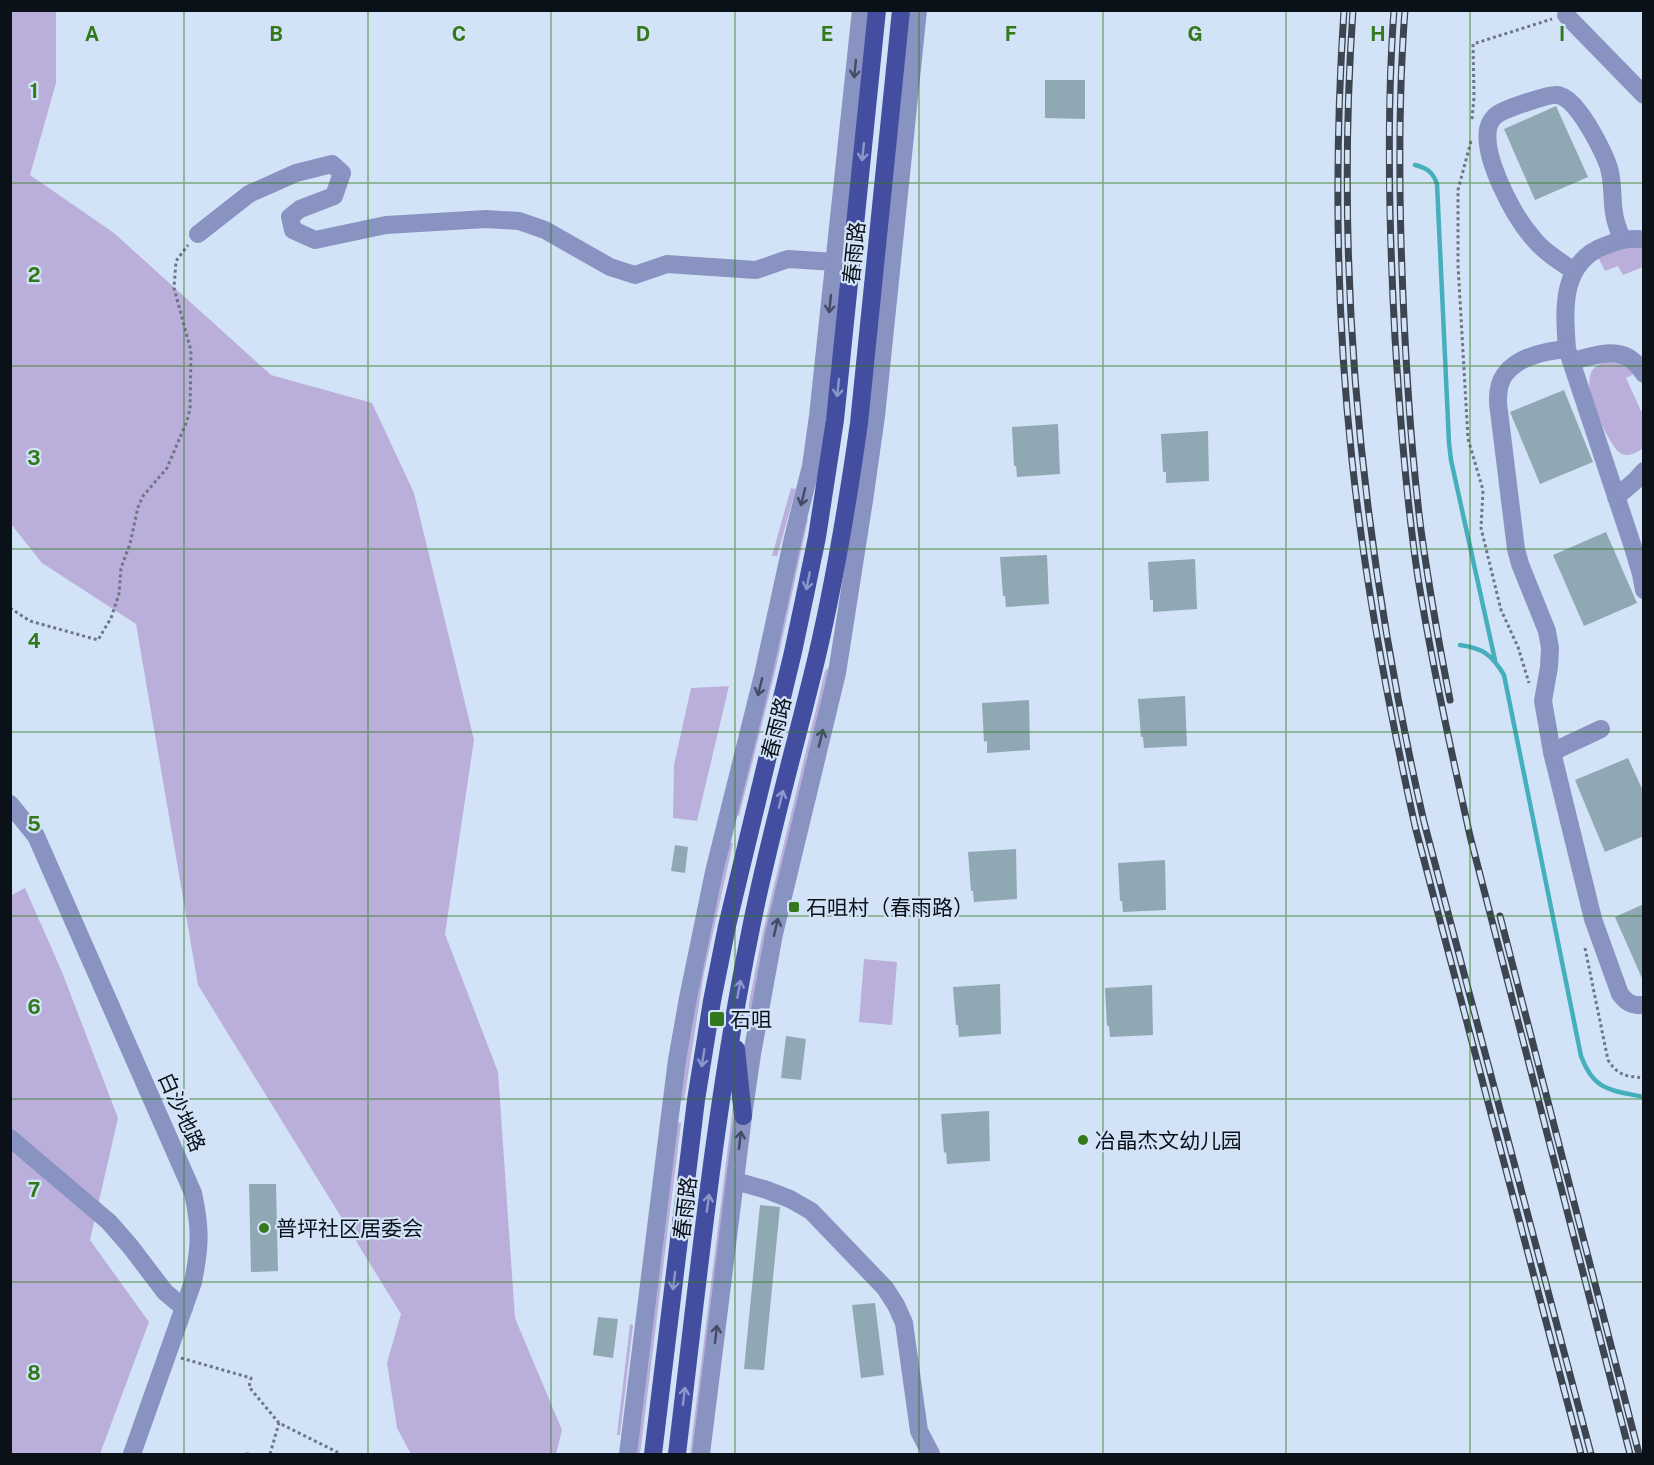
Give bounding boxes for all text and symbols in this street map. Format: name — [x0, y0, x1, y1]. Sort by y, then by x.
text: A — [85, 22, 99, 46]
text: B — [269, 22, 283, 46]
text: C — [452, 22, 466, 46]
text: D — [636, 22, 650, 46]
text: E — [821, 22, 833, 46]
text: F — [1005, 22, 1017, 46]
text: G — [1187, 22, 1203, 46]
text: H — [1370, 22, 1386, 46]
text: I — [1559, 22, 1565, 46]
one-way arrow — [849, 58, 860, 78]
text: 1 — [30, 79, 38, 103]
one-way arrow — [857, 142, 868, 162]
street label: 春雨路 — [838, 220, 870, 286]
text: 2 — [28, 263, 40, 287]
one-way arrow — [824, 294, 835, 314]
one-way arrow — [832, 378, 843, 397]
text: 3 — [27, 446, 41, 470]
one-way arrow — [796, 487, 808, 506]
one-way arrow — [802, 570, 813, 590]
text: 4 — [27, 629, 41, 653]
one-way arrow — [753, 678, 765, 697]
street label: 春雨路 — [756, 694, 796, 762]
one-way arrow — [816, 729, 828, 748]
one-way arrow — [776, 790, 788, 809]
text: 5 — [27, 812, 41, 836]
place label: 石咀村（春雨路） — [806, 895, 974, 920]
marker: 石咀村（春雨路） — [787, 900, 801, 914]
one-way arrow — [771, 918, 782, 938]
one-way arrow — [734, 980, 745, 999]
text: 6 — [27, 995, 41, 1019]
place label: 石咀 — [730, 1007, 772, 1032]
marker: 石咀 — [708, 1010, 726, 1028]
one-way arrow — [697, 1048, 708, 1067]
street label: 白沙地路 — [153, 1069, 211, 1155]
place label: 冶晶杰文幼儿园 — [1095, 1128, 1242, 1153]
one-way arrow — [734, 1131, 745, 1151]
marker: 冶晶杰文幼儿园 — [1076, 1133, 1090, 1147]
street label: 春雨路 — [669, 1175, 701, 1241]
text: 7 — [28, 1178, 40, 1202]
one-way arrow — [702, 1193, 713, 1213]
place label: 普坪社区居委会 — [276, 1216, 423, 1241]
marker: 普坪社区居委会 — [257, 1221, 271, 1235]
one-way arrow — [668, 1270, 679, 1290]
one-way arrow — [711, 1324, 722, 1344]
text: 8 — [27, 1361, 41, 1385]
one-way arrow — [679, 1387, 690, 1407]

